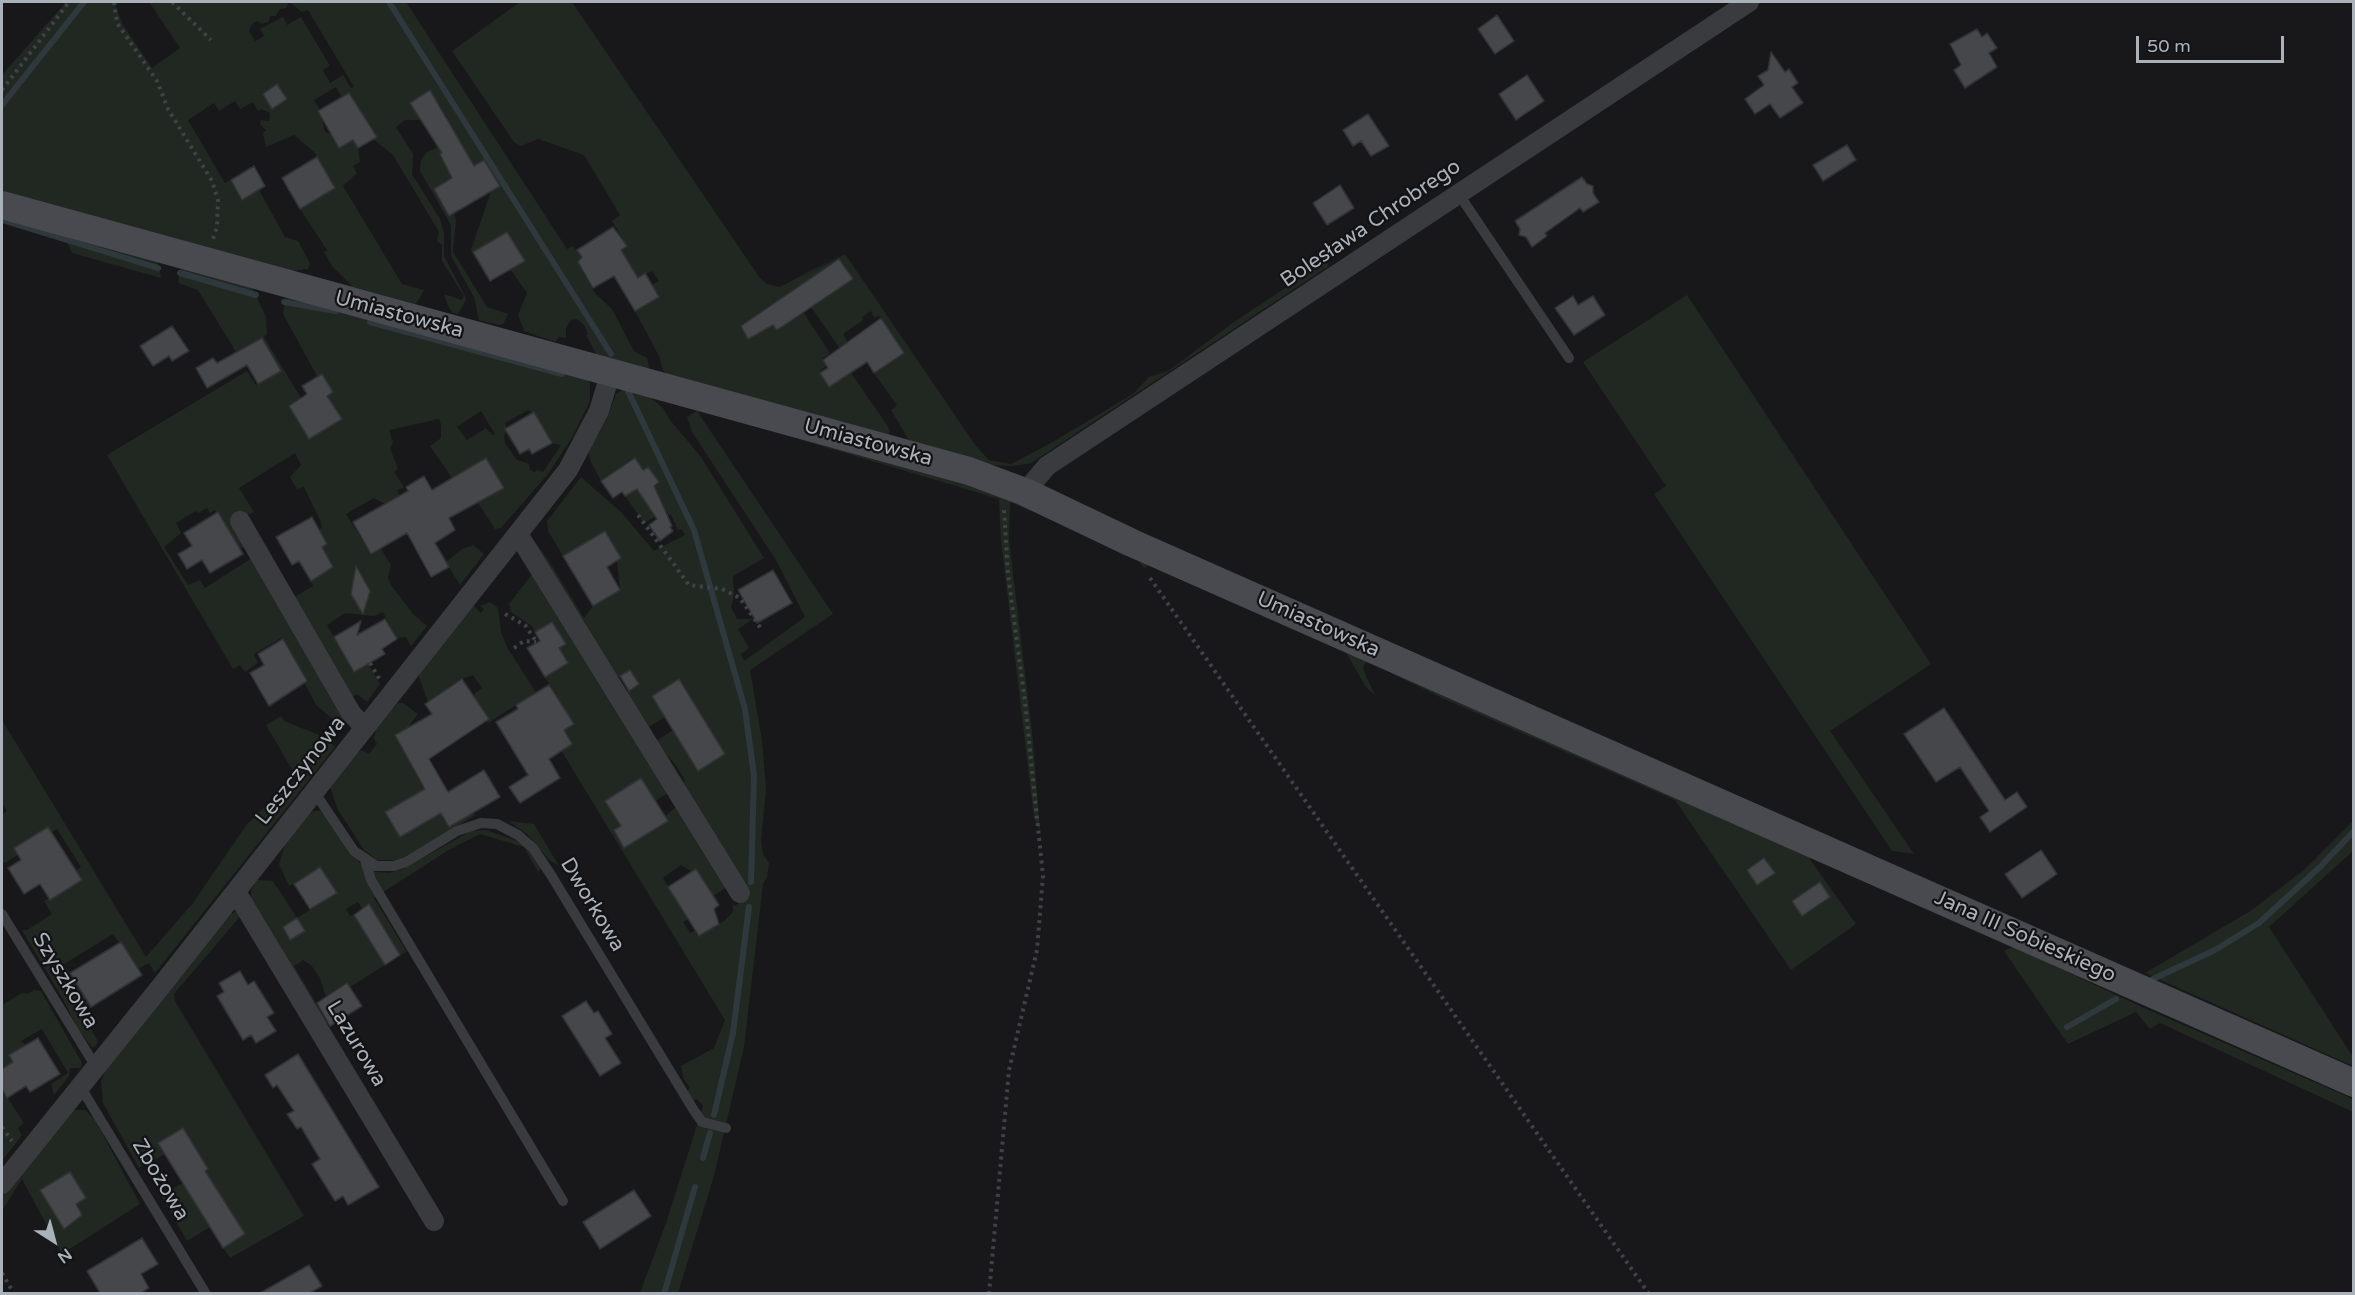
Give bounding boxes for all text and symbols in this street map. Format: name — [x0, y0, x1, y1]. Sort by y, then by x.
scale bar — [2139, 24, 2288, 62]
text: 50 m — [2147, 35, 2191, 57]
street label: Bolesława Chrobrego — [1276, 154, 1466, 294]
street label: Umiastowska — [332, 286, 466, 344]
street label: Umiastowska — [801, 414, 935, 472]
street label: Umiastowska — [1253, 587, 1383, 663]
street label: Leszczynowa — [251, 712, 351, 830]
street label: Dworkowa — [554, 853, 630, 957]
street label: Jana III Sobieskiego — [1930, 886, 2120, 988]
street label: Szyszkowa — [27, 928, 103, 1034]
street label: Lazurowa — [321, 996, 391, 1092]
street label: Zbożowa — [126, 1135, 194, 1225]
north arrow — [24, 1211, 84, 1271]
text: N — [54, 1244, 76, 1267]

